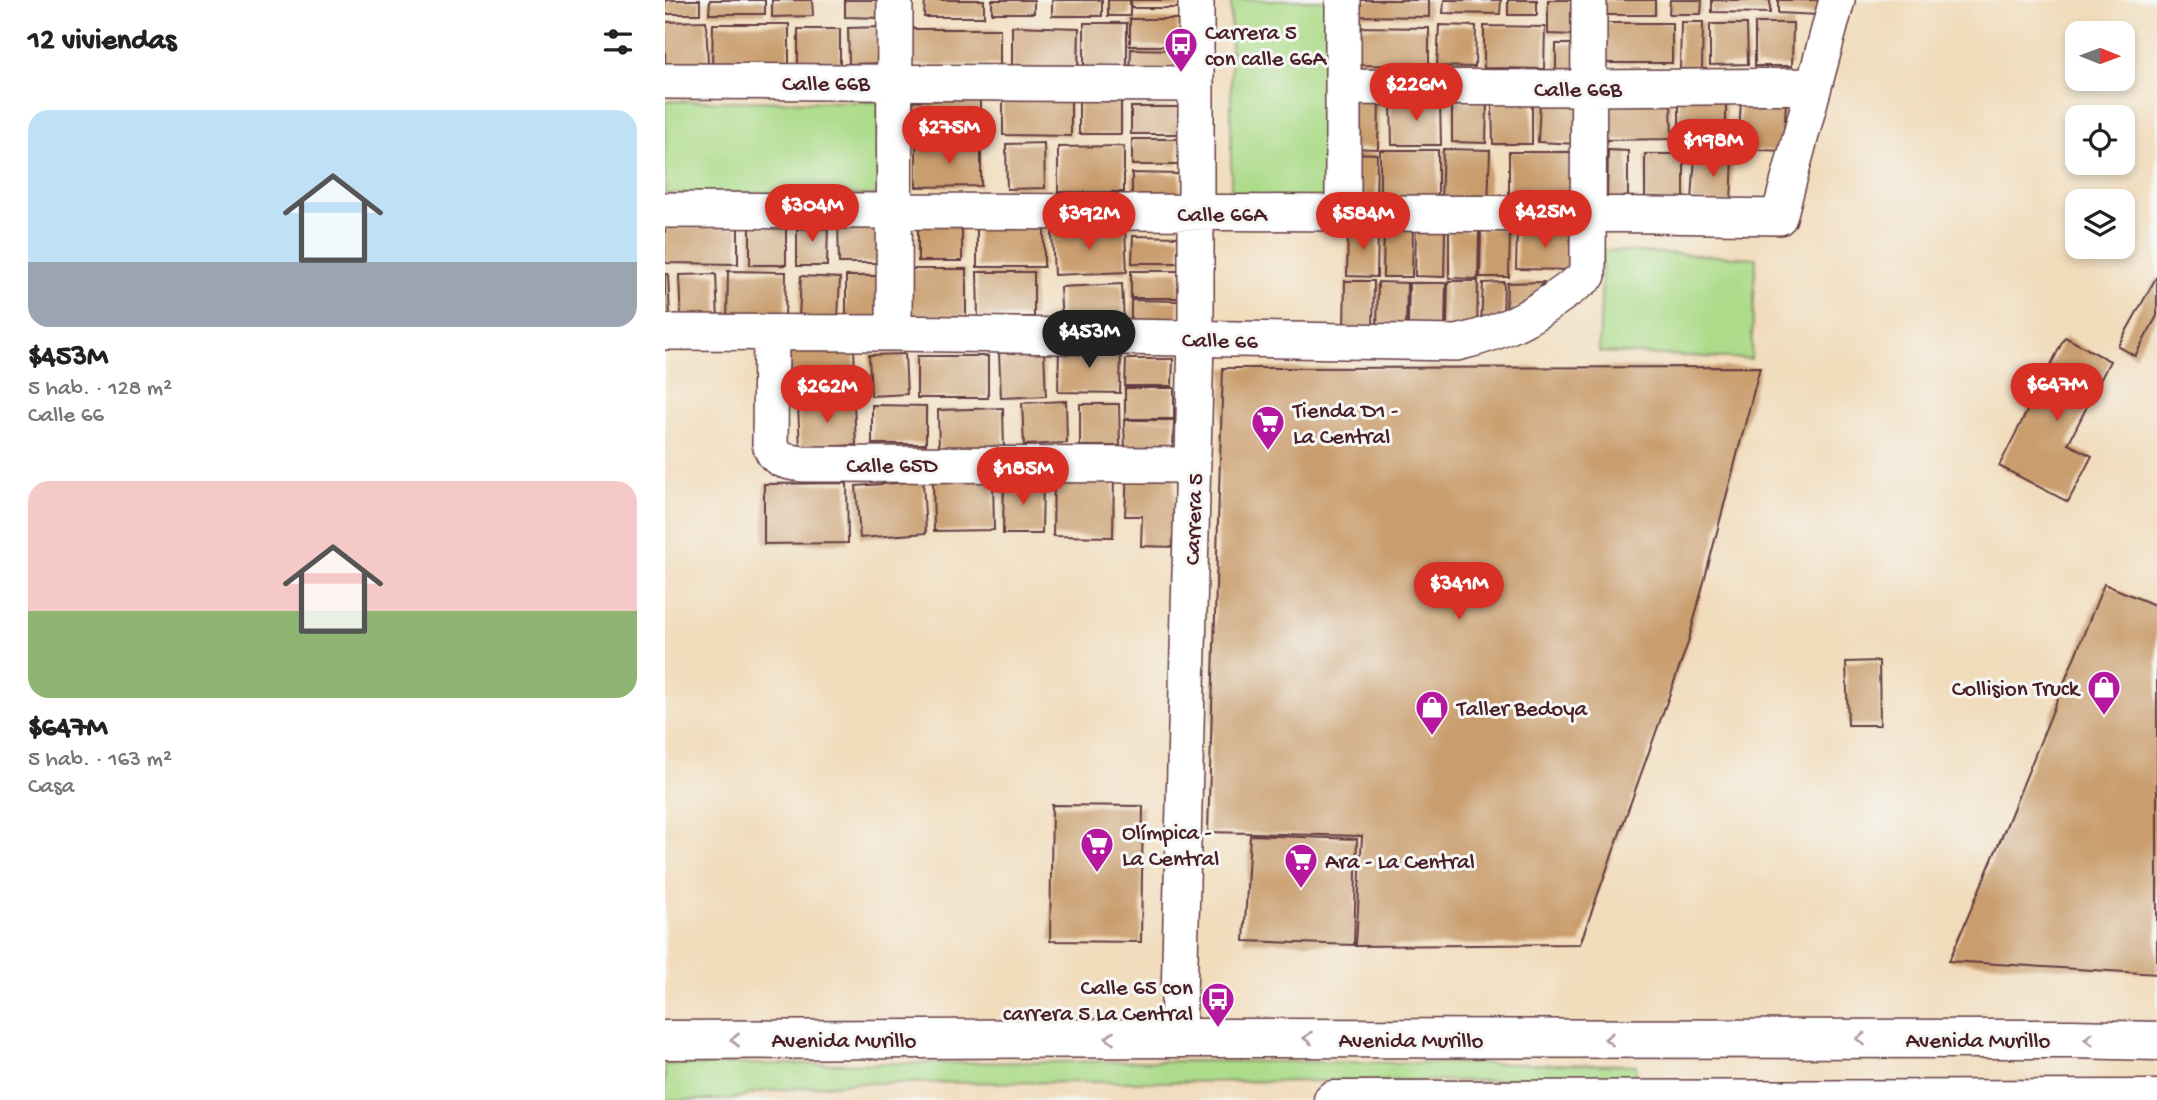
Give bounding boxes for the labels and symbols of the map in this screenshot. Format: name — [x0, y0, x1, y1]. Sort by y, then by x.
place label: Carrera 5 con calle 66A — [1205, 21, 1327, 74]
north arrow — [2065, 21, 2135, 91]
bus stop icon: Carrera 5 con calle 66A — [1162, 25, 1200, 74]
pin: $226M — [1367, 64, 1465, 123]
street label: Calle 66B — [782, 72, 871, 99]
street label: Calle 66B — [1534, 78, 1623, 105]
pin: $275M — [900, 106, 998, 166]
pin: $198M — [1664, 120, 1762, 179]
pin: $304M — [763, 184, 861, 244]
pin: $425M — [1496, 190, 1594, 250]
pin: $392M — [1040, 192, 1138, 252]
pin: $584M — [1314, 192, 1412, 252]
street label: Calle 66A — [1177, 203, 1268, 230]
pin: $453M — [1040, 310, 1138, 370]
street label: Calle 66 — [1182, 328, 1259, 357]
pin: $647M — [2008, 364, 2106, 423]
pin: $262M — [778, 366, 876, 425]
place label: Tienda D1 - La Central — [1291, 399, 1398, 452]
supermarket icon: Tienda D1 - La Central — [1249, 403, 1287, 452]
pin: $185M — [974, 448, 1072, 507]
street label: Calle 65D — [846, 454, 939, 481]
street label: Carrera 5 — [1180, 473, 1211, 565]
pin: $341M — [1410, 562, 1508, 622]
shop icon: Collision Truck — [2085, 668, 2123, 717]
place label: Collision Truck — [1952, 677, 2082, 704]
shop icon: Taller Bedoya — [1413, 688, 1451, 737]
place label: Taller Bedoya — [1455, 697, 1589, 724]
place label: Olímpica - La Central — [1122, 821, 1219, 874]
supermarket icon: Olímpica - La Central — [1078, 825, 1116, 874]
supermarket icon: Ara - La Central — [1282, 841, 1320, 890]
place label: Ara - La Central — [1325, 850, 1475, 877]
place label: Calle 65 con carrera 5 La Central — [1003, 976, 1193, 1029]
bus stop icon: Calle 65 con carrera 5 La Central — [1199, 980, 1237, 1029]
street label: Avenida Murillo — [771, 1029, 917, 1056]
street label: Avenida Murillo — [1338, 1029, 1484, 1056]
street label: Avenida Murillo — [1905, 1029, 2051, 1056]
one-way arrow — [1104, 1030, 1115, 1046]
one-way arrow — [1303, 1030, 1313, 1046]
one-way arrow — [1604, 1031, 1614, 1047]
one-way arrow — [1856, 1031, 1866, 1047]
one-way arrow — [2083, 1031, 2094, 1047]
one-way arrow — [730, 1032, 740, 1048]

